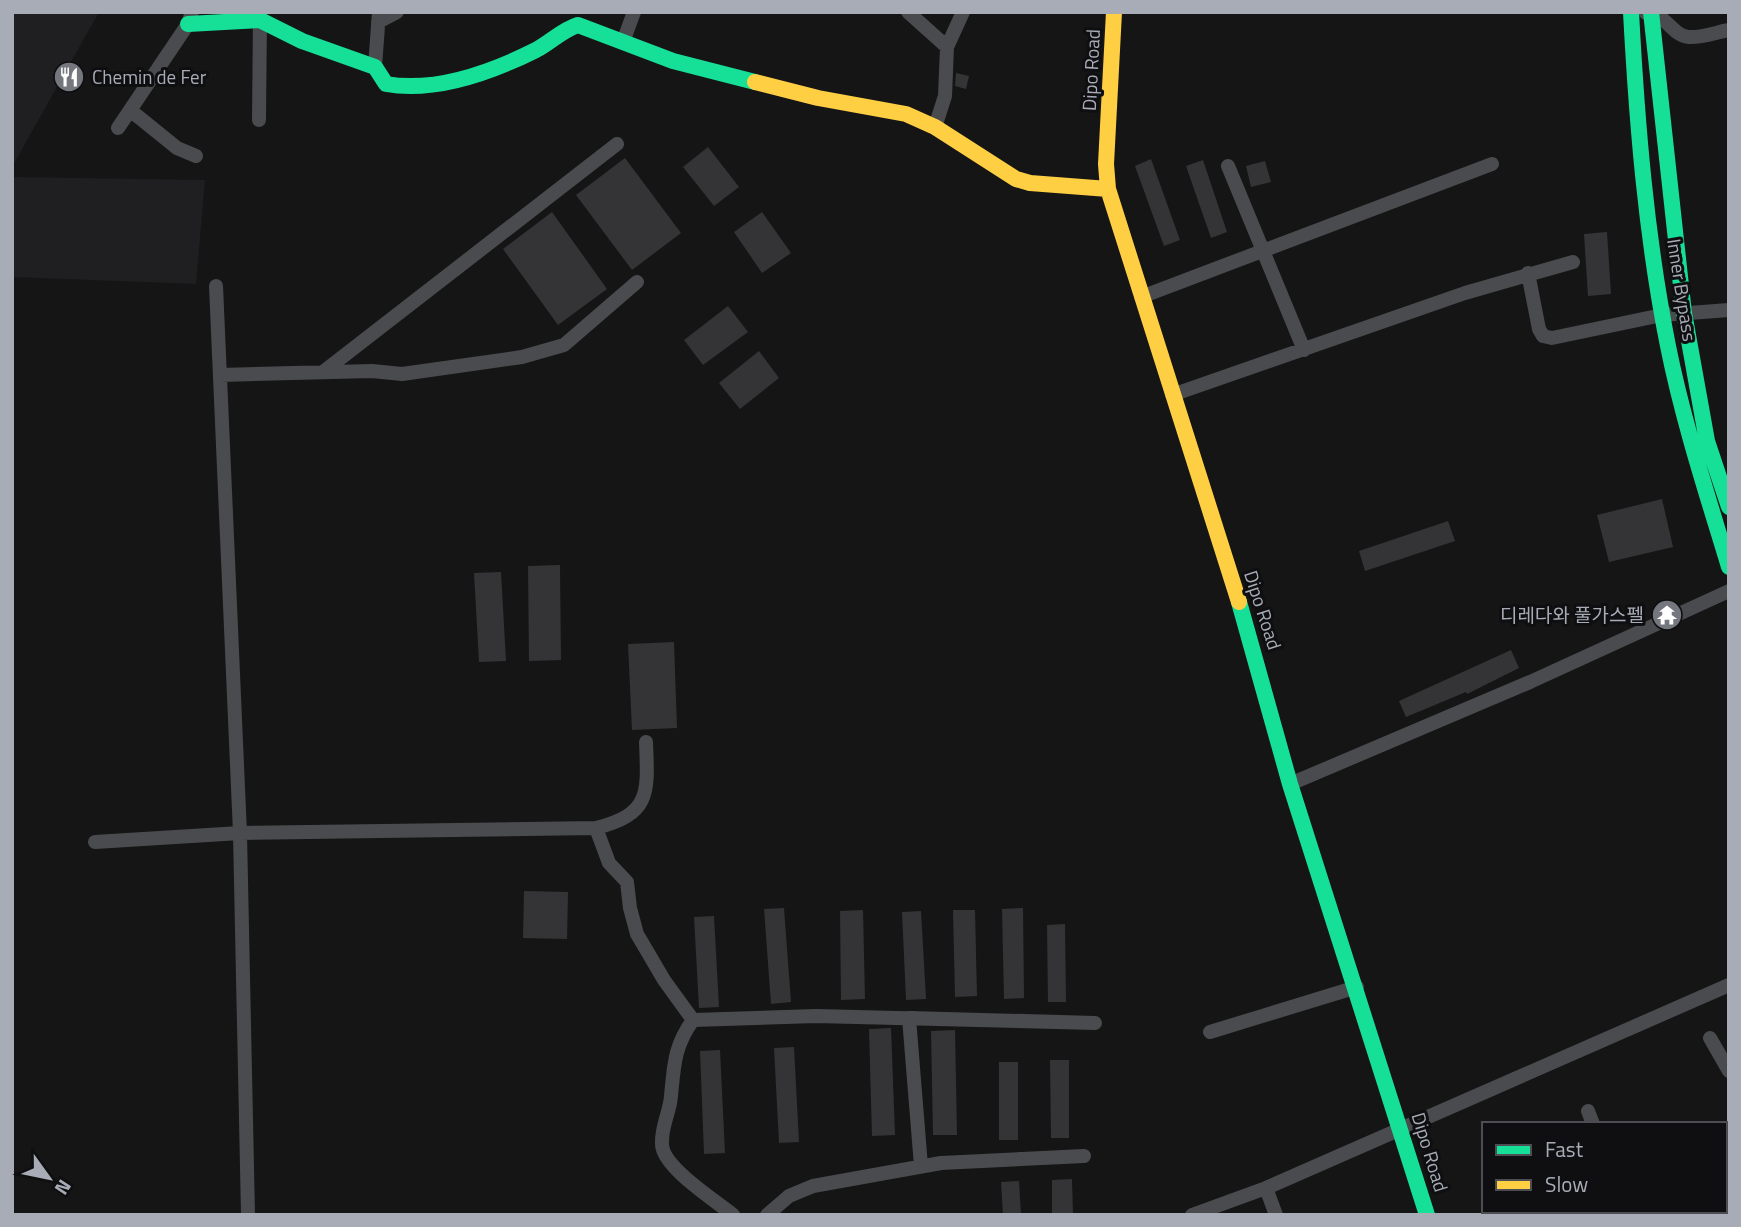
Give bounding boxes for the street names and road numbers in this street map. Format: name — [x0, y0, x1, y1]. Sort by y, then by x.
street label: Dipo Road — [1074, 28, 1107, 112]
street label: Inner Bypass — [1660, 237, 1705, 343]
street label: Dipo Road — [1237, 566, 1290, 653]
street label: Dipo Road — [1405, 1109, 1456, 1195]

